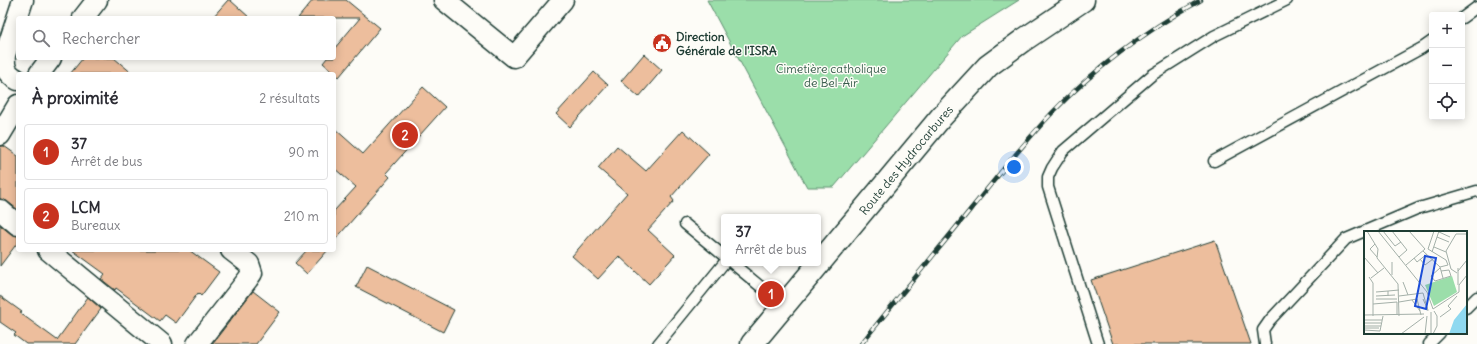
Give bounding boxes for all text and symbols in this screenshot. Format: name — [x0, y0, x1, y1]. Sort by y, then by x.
map controls — [1429, 12, 1465, 120]
button: + — [1429, 12, 1465, 48]
search box — [16, 16, 336, 60]
icon: search — [30, 27, 52, 49]
text: Rechercher — [62, 29, 140, 48]
place label: Direction Générale de l'ISRA — [676, 29, 777, 58]
public building icon: Direction Générale de l'ISRA — [651, 32, 673, 54]
button: − — [1429, 48, 1465, 84]
park label: Cimetière catholique de Bel-Air — [776, 61, 886, 90]
button: locate — [1429, 84, 1465, 120]
text: À proximité — [32, 87, 118, 109]
text: 2 résultats — [259, 90, 320, 107]
street label: Route des Hydrocarbures — [856, 102, 956, 218]
pin: 2 — [392, 120, 418, 150]
text: 37 — [71, 134, 87, 153]
text: 1 — [43, 144, 49, 161]
text: 90 m — [288, 144, 319, 161]
text: Arrêt de bus — [71, 153, 142, 170]
your location — [1004, 157, 1024, 177]
text: LCM — [71, 198, 101, 217]
text: 2 — [42, 208, 50, 225]
text: 210 m — [284, 208, 319, 225]
popup — [721, 214, 821, 266]
text: Bureaux — [71, 217, 120, 234]
text: 37 — [735, 222, 751, 241]
inset map — [1364, 231, 1467, 334]
text: Arrêt de bus — [735, 241, 807, 258]
pin: 1 — [758, 279, 784, 309]

